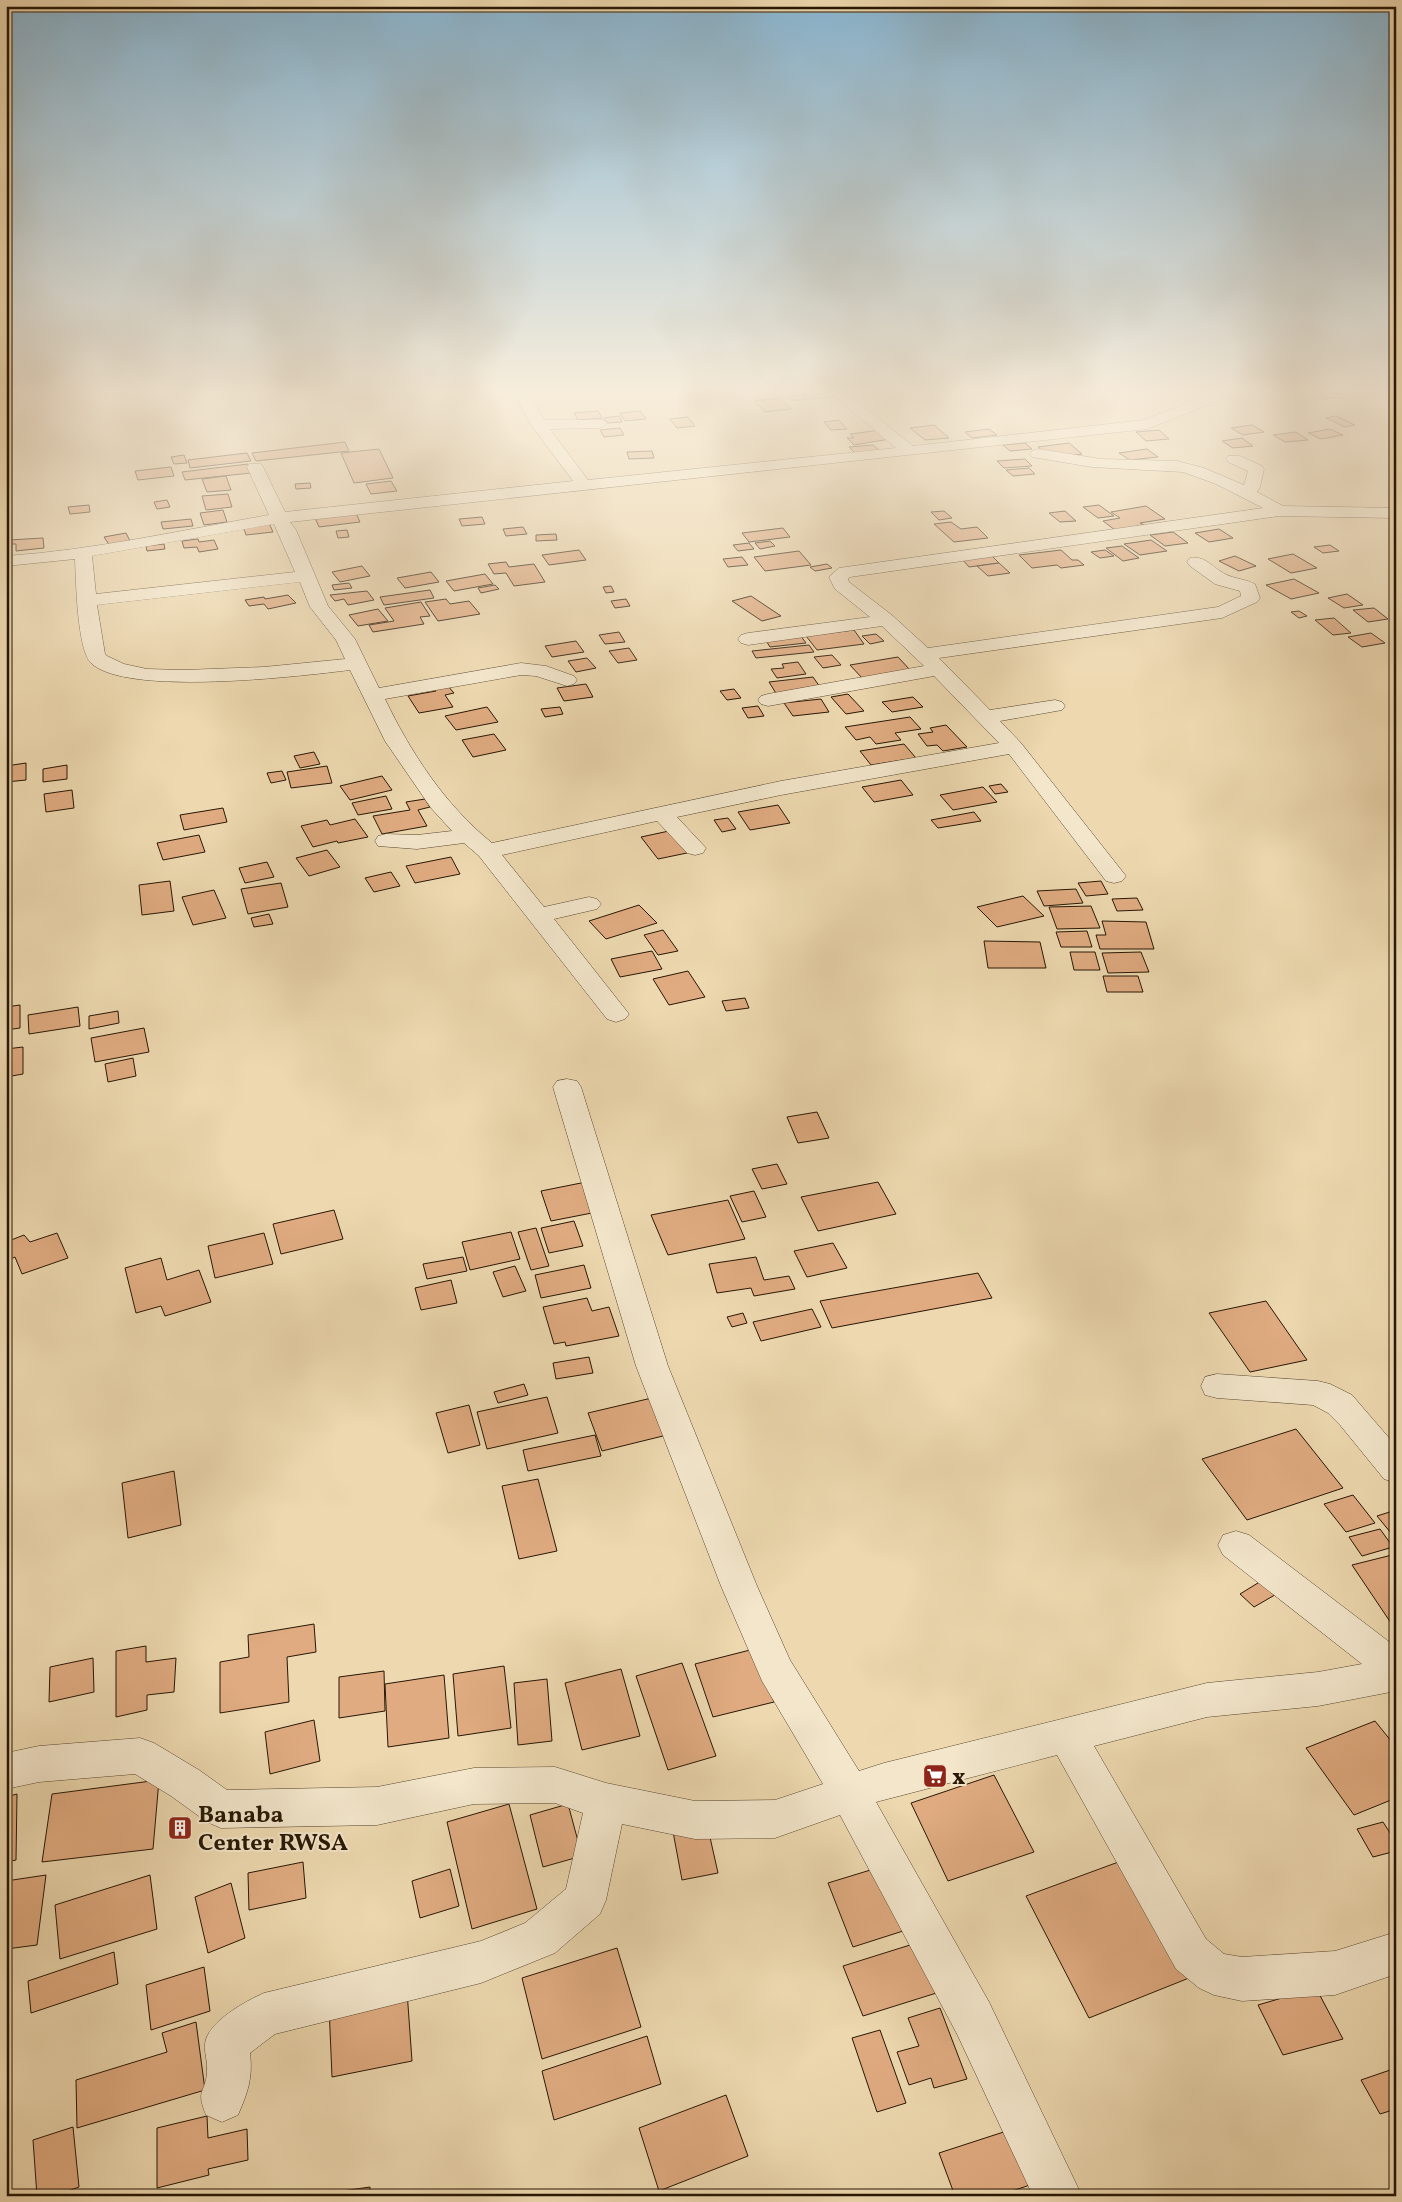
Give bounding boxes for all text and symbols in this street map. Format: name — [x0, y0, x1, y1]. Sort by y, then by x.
place label: x — [952, 1761, 966, 1795]
supermarket icon: x — [922, 1763, 948, 1789]
place label: Banaba Center RWSA — [198, 1799, 348, 1861]
building icon: Banaba Center RWSA — [167, 1815, 193, 1841]

